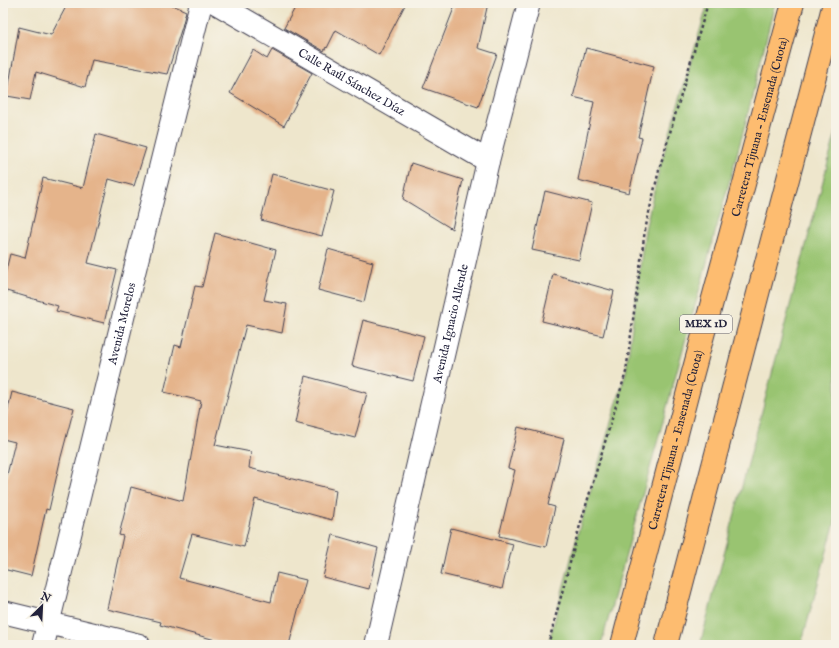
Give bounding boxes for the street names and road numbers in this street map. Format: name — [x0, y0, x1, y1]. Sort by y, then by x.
street label: Carretera Tijuana - Ensenada (Cuota) — [728, 35, 791, 218]
street label: Calle Raúl Sánchez Díaz — [295, 45, 408, 119]
street label: Avenida Ignacio Allende — [429, 262, 472, 385]
street label: Avenida Morelos — [104, 281, 139, 367]
road number: MEX 1D — [680, 315, 732, 333]
street label: Carretera Tijuana - Ensenada (Cuota) — [645, 348, 706, 532]

